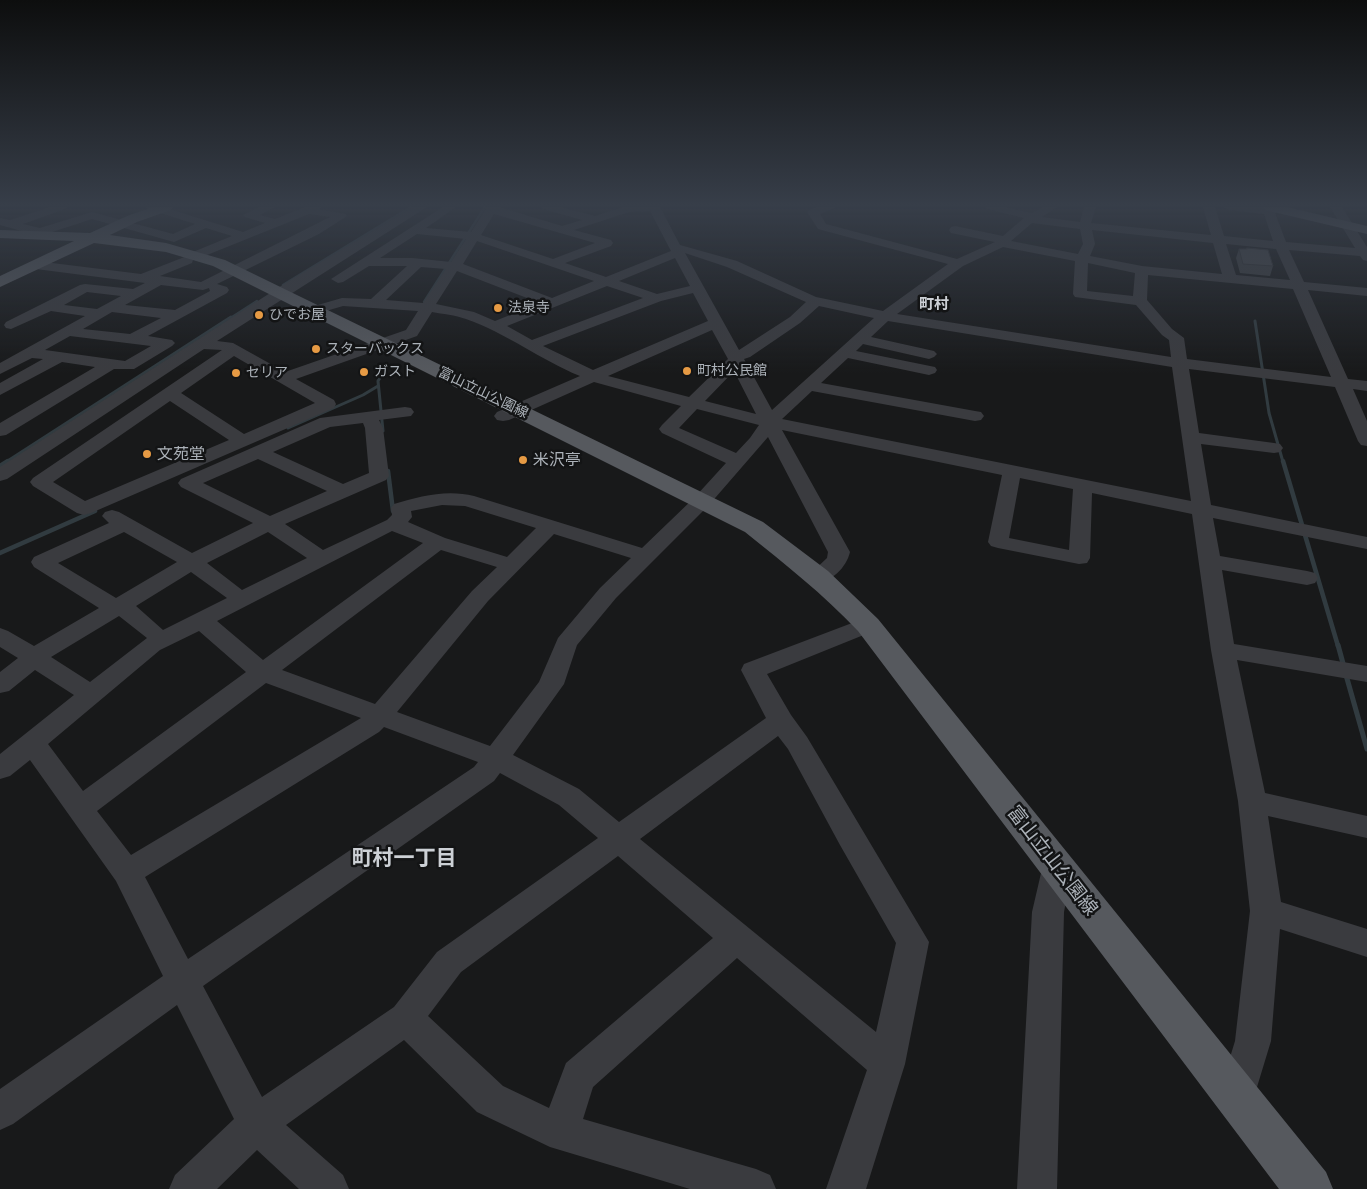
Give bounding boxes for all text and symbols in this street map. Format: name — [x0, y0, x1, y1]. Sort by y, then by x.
district label: 町村 — [919, 296, 949, 314]
place label: 法泉寺 — [508, 300, 550, 316]
marker: 法泉寺 — [492, 302, 504, 314]
place label: ひでお屋 — [269, 307, 325, 323]
marker: ひでお屋 — [253, 309, 265, 321]
place label: スターバックス — [326, 341, 424, 357]
marker: スターバックス — [310, 343, 322, 355]
place label: 町村公民館 — [697, 363, 767, 379]
place label: ガスト — [374, 364, 416, 380]
street label: 富山立山公園線 — [435, 364, 531, 422]
place label: セリア — [246, 365, 288, 381]
marker: 町村公民館 — [681, 365, 693, 377]
marker: ガスト — [358, 366, 370, 378]
marker: セリア — [230, 367, 242, 379]
place label: 文苑堂 — [157, 444, 205, 464]
marker: 文苑堂 — [141, 448, 153, 460]
place label: 米沢亭 — [533, 450, 581, 470]
marker: 米沢亭 — [517, 454, 529, 466]
street label: 富山立山公園線 — [1002, 802, 1102, 920]
district label: 町村一丁目 — [352, 846, 456, 872]

